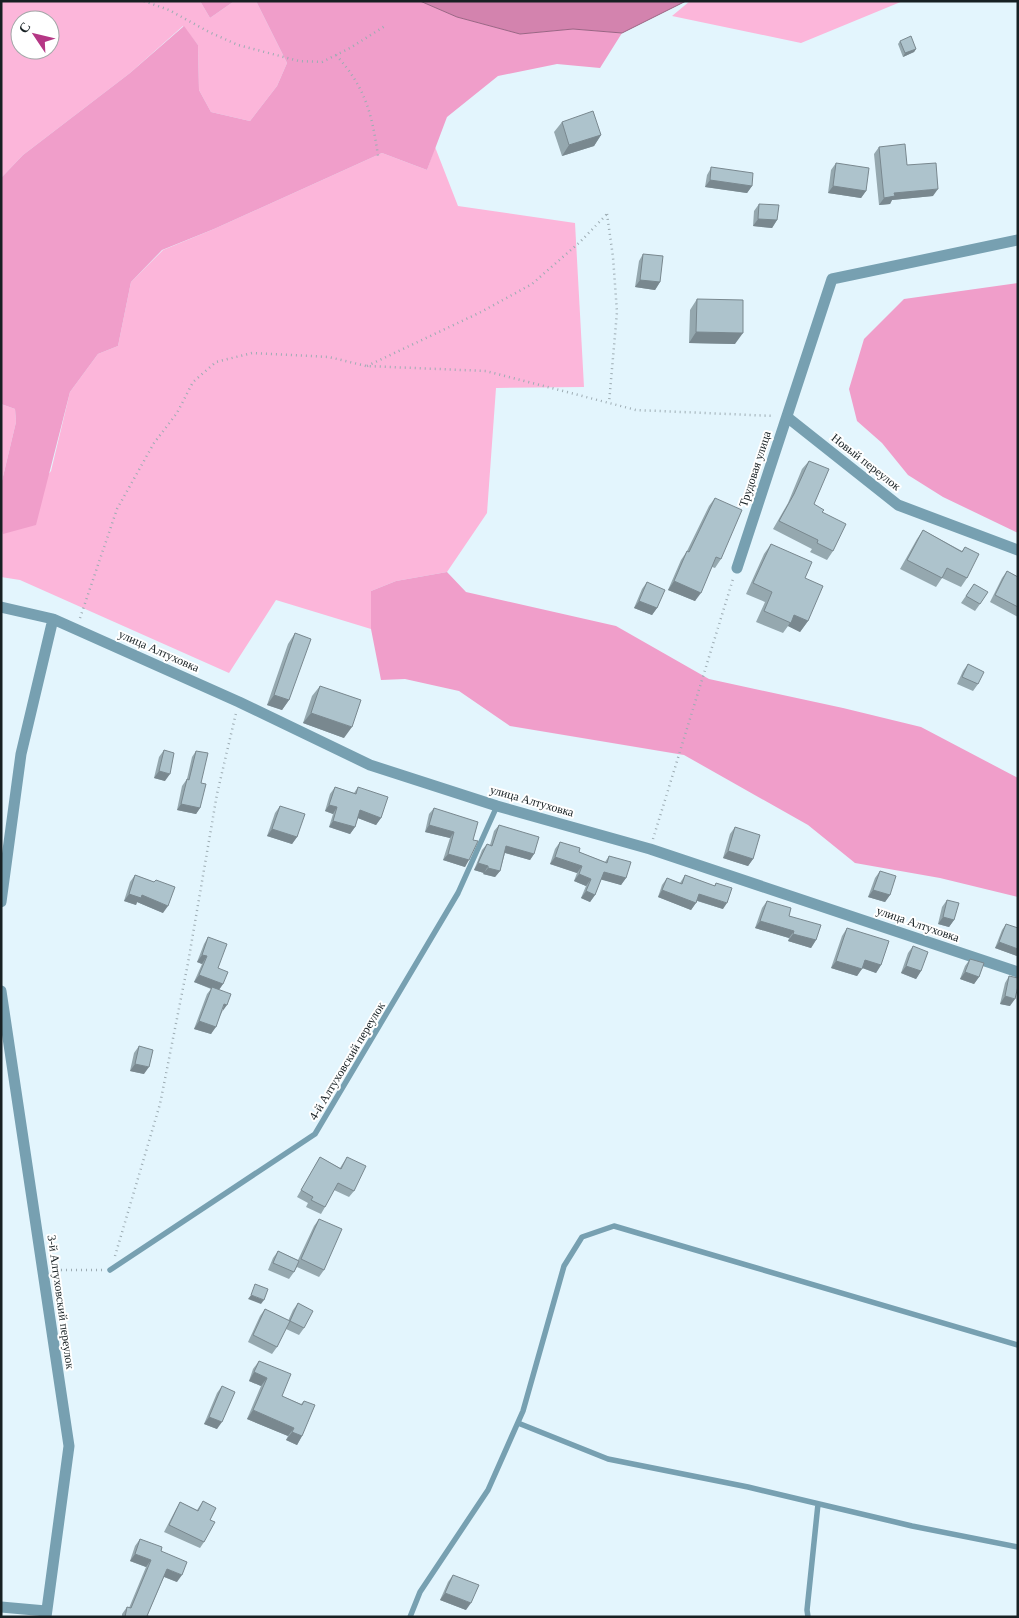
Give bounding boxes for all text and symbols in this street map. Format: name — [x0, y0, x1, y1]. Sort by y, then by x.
north arrow — [10, 10, 60, 60]
text: С — [16, 19, 34, 36]
street label: Трудовая улица — [736, 429, 774, 509]
street label: Новый переулок — [829, 431, 903, 493]
street label: улица Алтуховка — [117, 627, 202, 675]
street label: улица Алтуховка — [488, 782, 576, 820]
street label: улица Алтуховка — [875, 903, 962, 945]
street label: 4-й Алтуховский переулок — [306, 999, 388, 1123]
street label: 3-й Алтуховский переулок — [45, 1234, 77, 1370]

